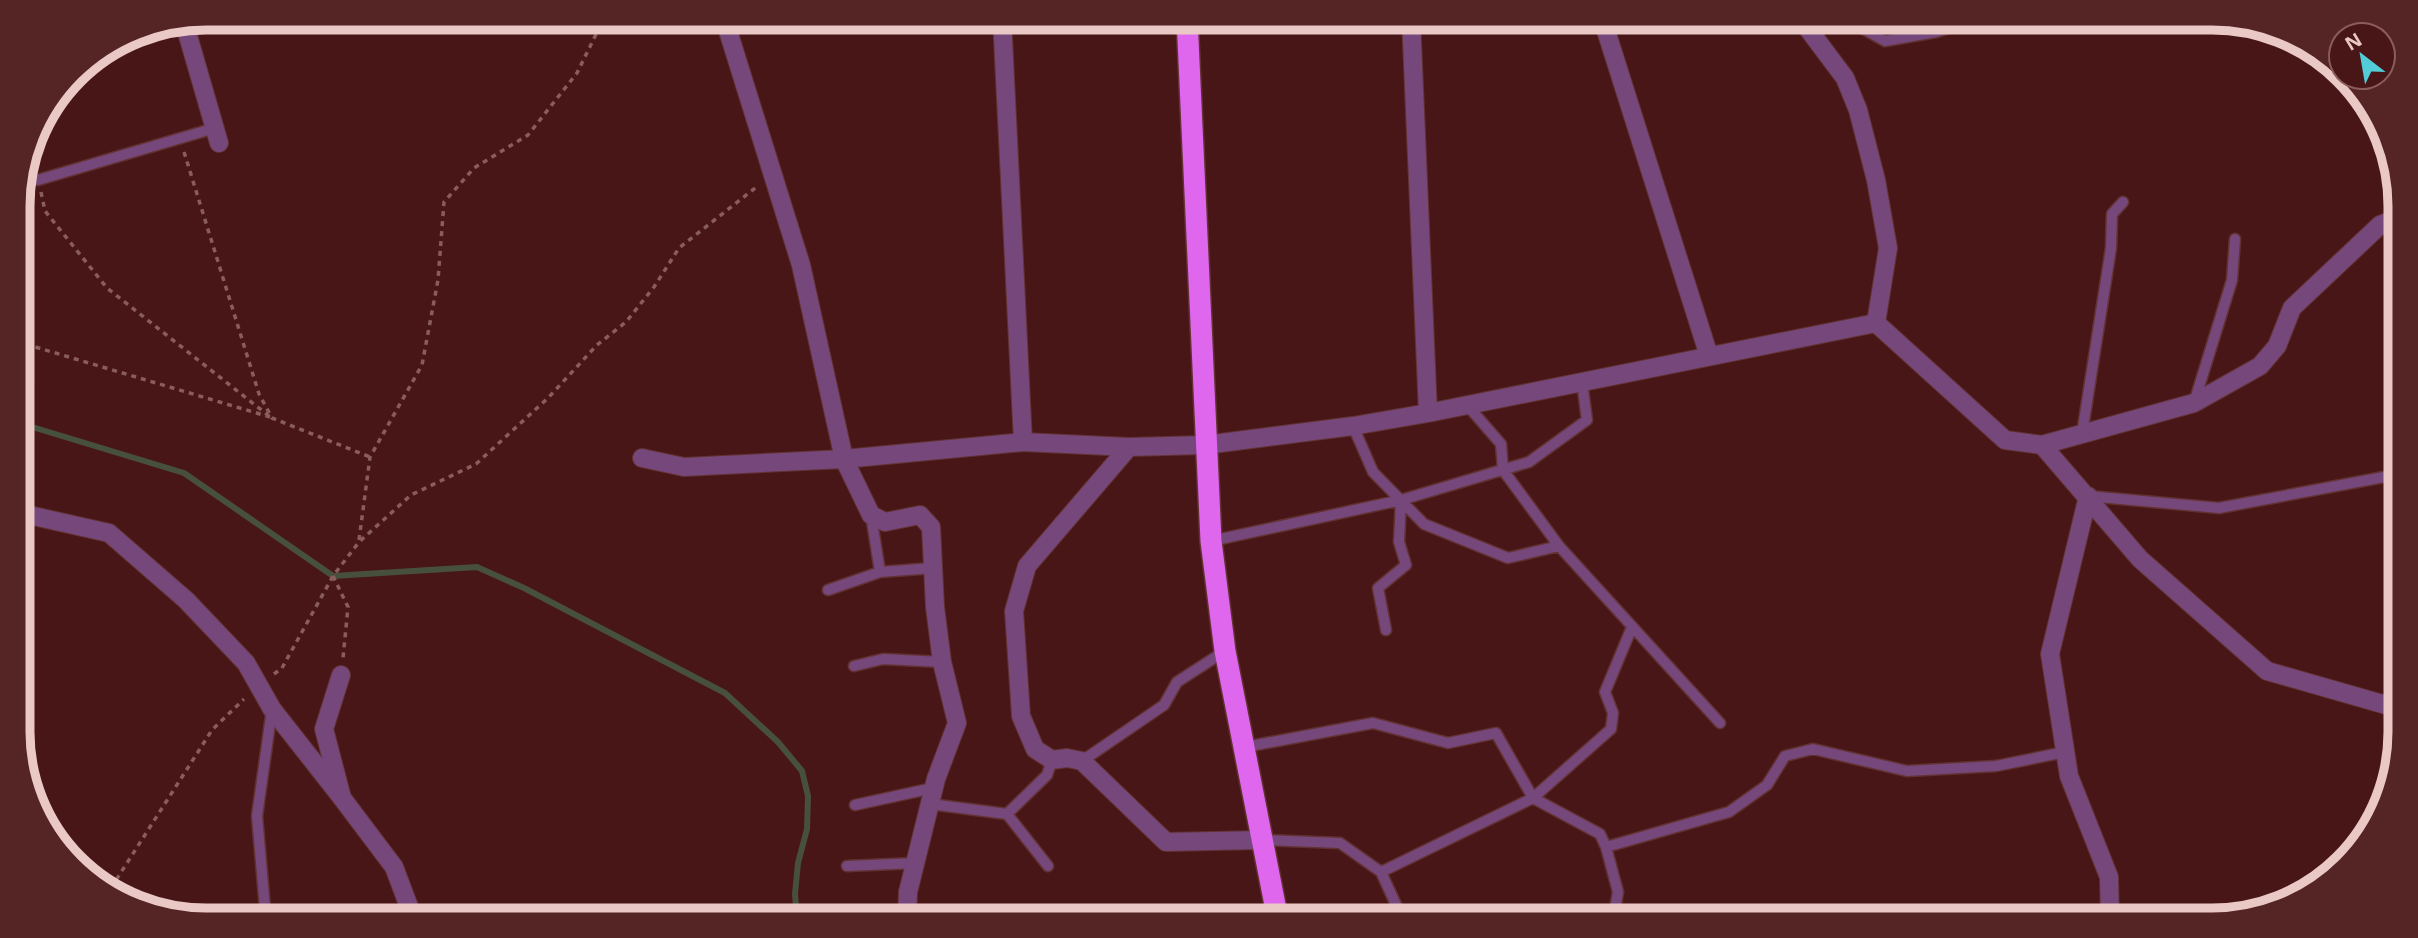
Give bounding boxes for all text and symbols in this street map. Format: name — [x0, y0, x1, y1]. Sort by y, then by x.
north arrow — [2327, 21, 2397, 91]
text: N — [2340, 26, 2367, 57]

